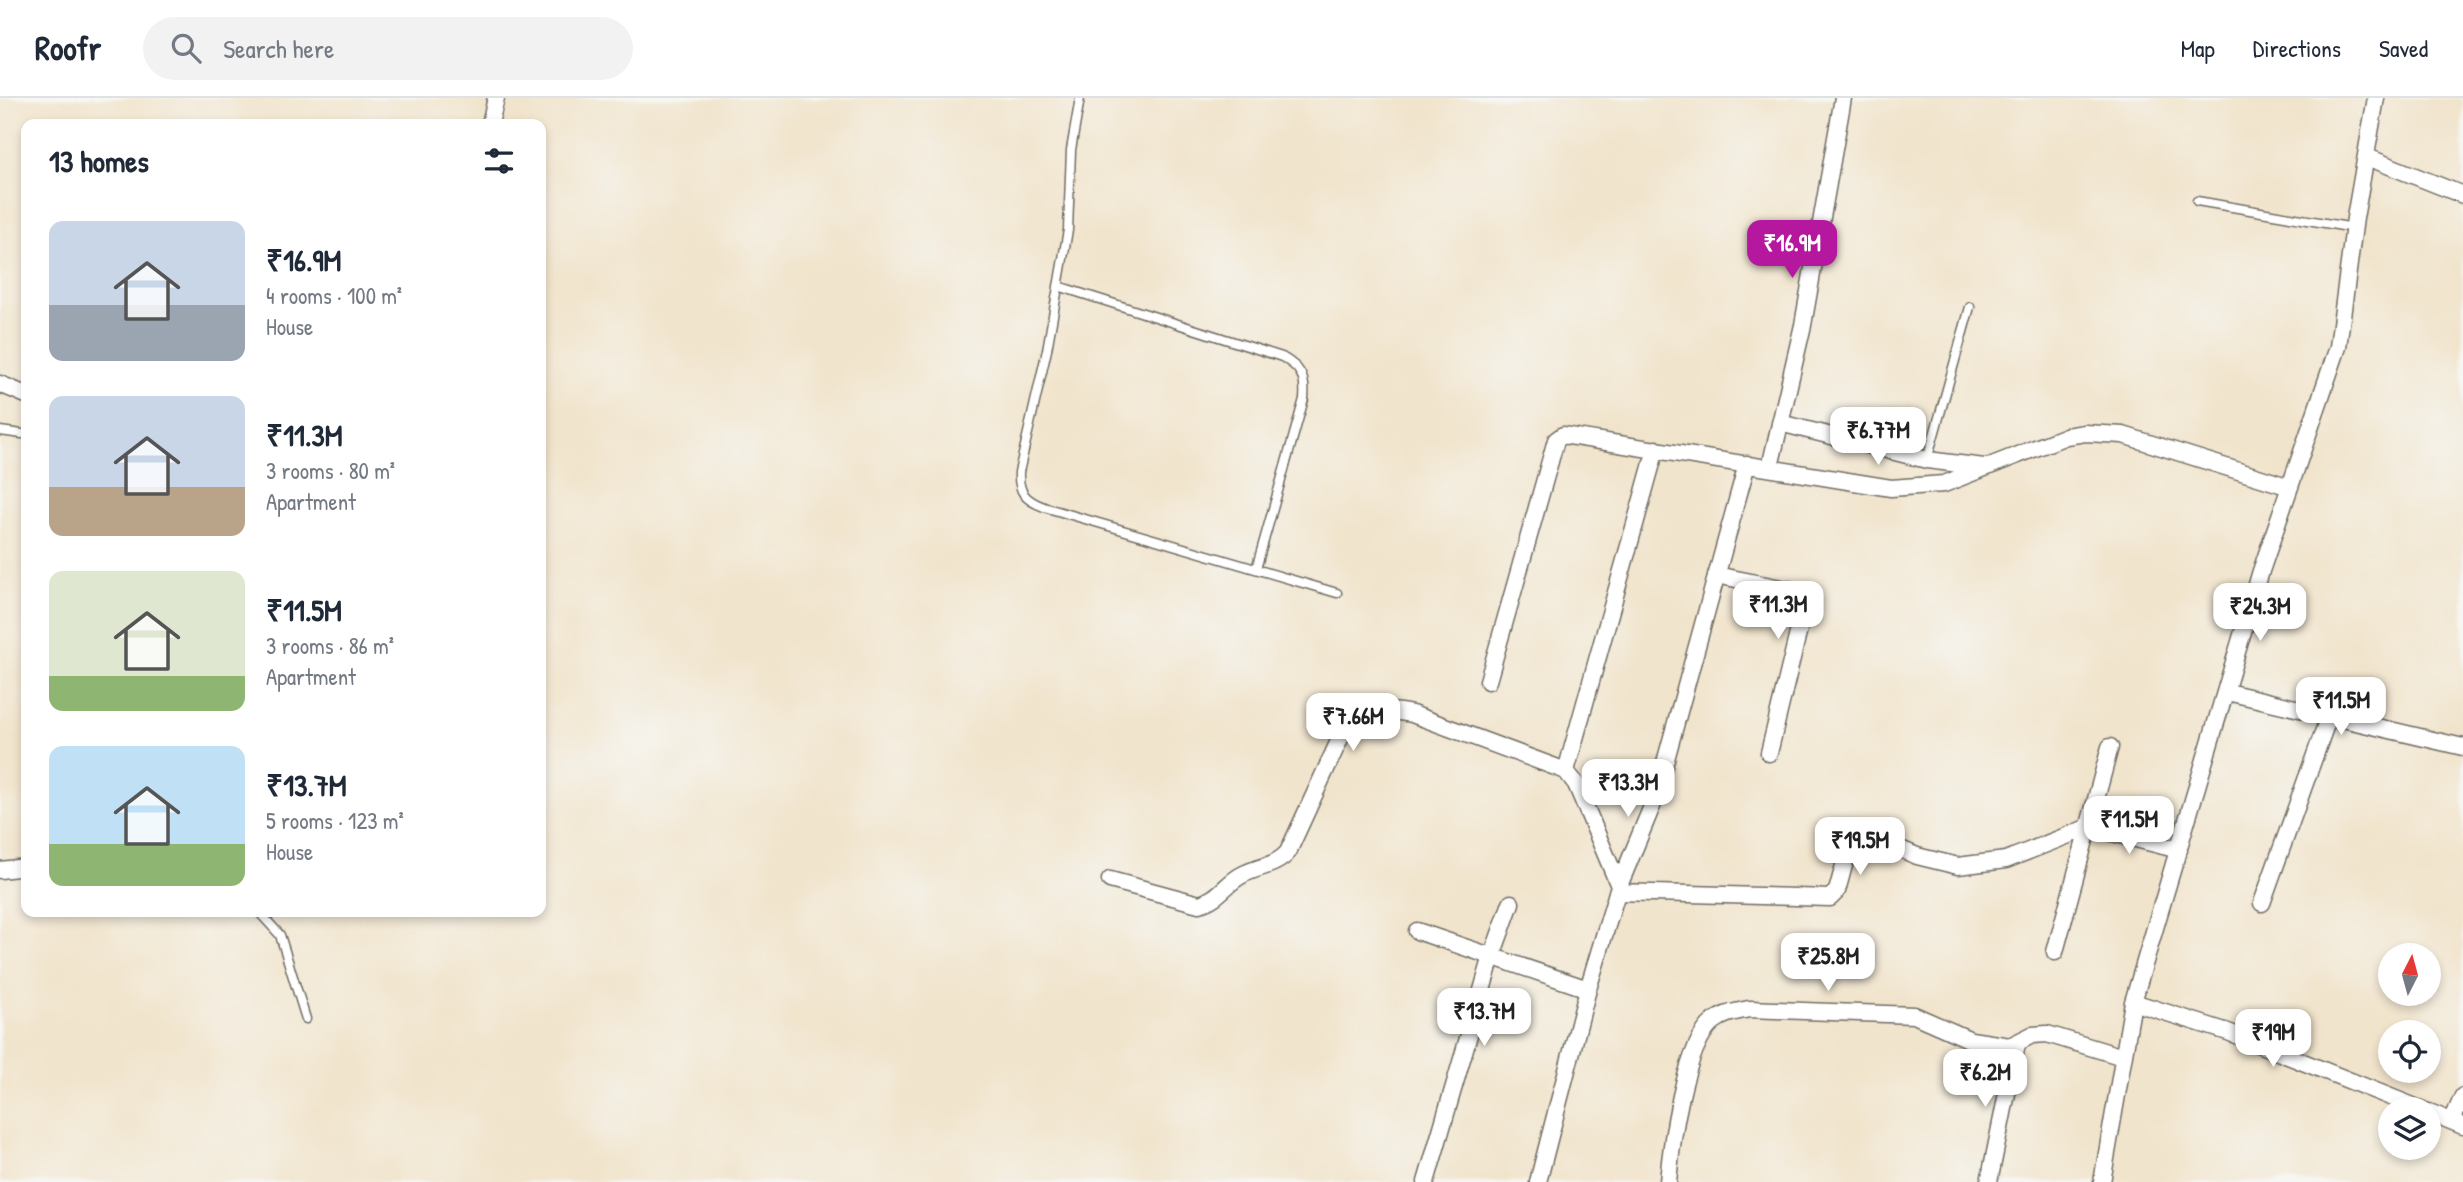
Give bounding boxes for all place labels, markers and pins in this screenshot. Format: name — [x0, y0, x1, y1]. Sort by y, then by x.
pin: ₹16.9M — [1735, 220, 1849, 280]
pin: ₹6.77M — [1821, 408, 1935, 467]
pin: ₹11.3M — [1721, 582, 1835, 641]
pin: ₹24.3M — [2203, 584, 2317, 643]
pin: ₹11.5M — [2284, 678, 2398, 737]
pin: ₹7.66M — [1296, 694, 1410, 753]
pin: ₹13.3M — [1571, 760, 1685, 819]
pin: ₹11.5M — [2072, 796, 2186, 856]
pin: ₹19.5M — [1803, 818, 1917, 877]
pin: ₹25.8M — [1771, 934, 1885, 993]
pin: ₹13.7M — [1427, 988, 1541, 1048]
pin: ₹19M — [2232, 1010, 2314, 1069]
pin: ₹6.2M — [1936, 1049, 2034, 1109]

